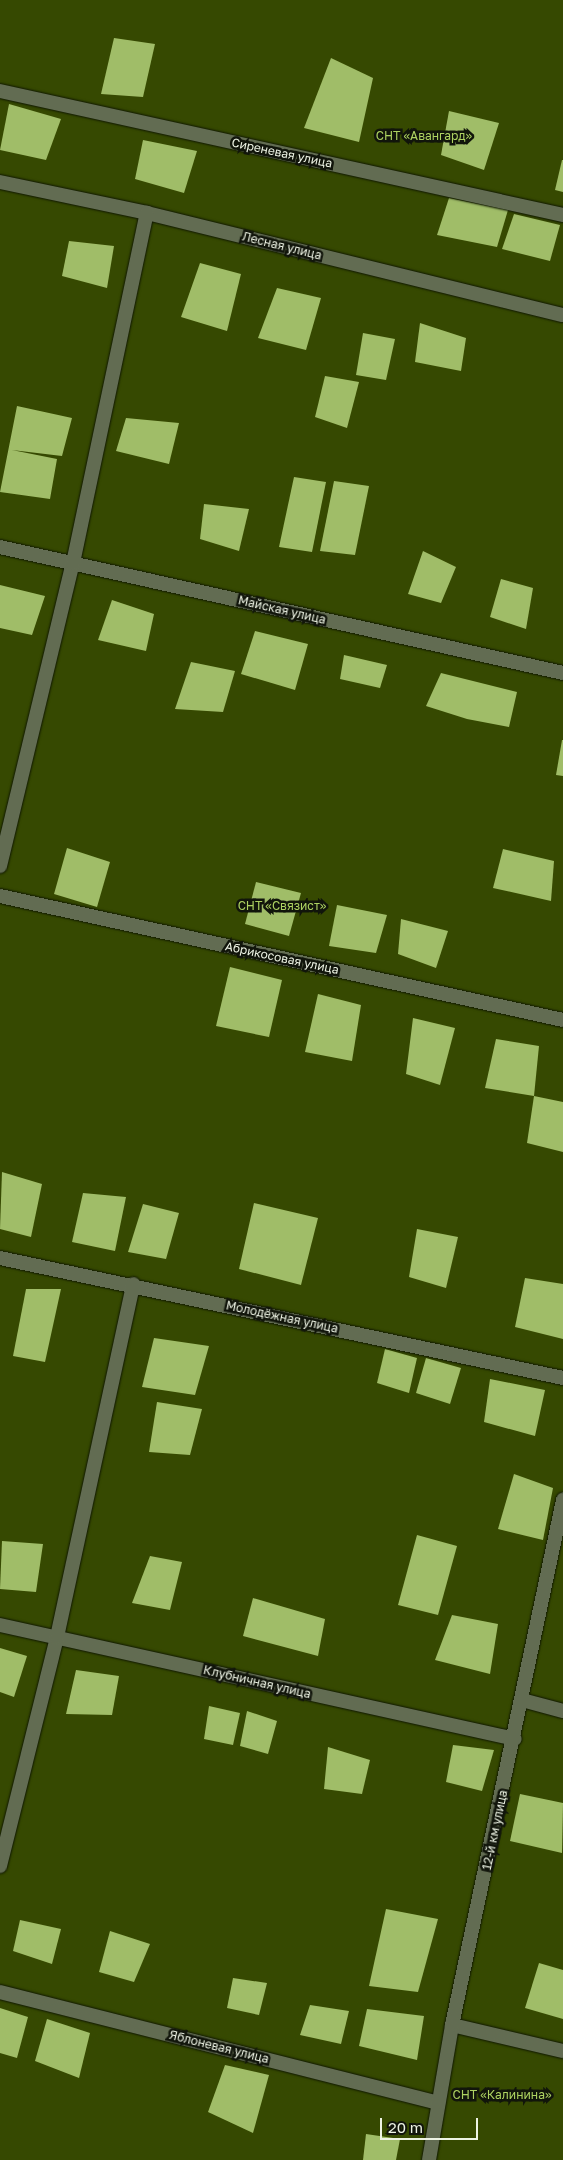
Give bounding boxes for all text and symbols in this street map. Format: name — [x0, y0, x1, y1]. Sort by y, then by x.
park label: СНТ «Авангард» — [376, 129, 472, 143]
street label: Сиреневая улица — [230, 135, 334, 171]
street label: Лесная улица — [241, 229, 323, 263]
street label: Майская улица — [237, 593, 327, 627]
park label: СНТ «Связист» — [238, 899, 326, 913]
street label: Абрикосовая улица — [224, 939, 340, 977]
street label: Молодёжная улица — [225, 1298, 339, 1336]
street label: Клубничная улица — [202, 1663, 312, 1701]
street label: 12-й км улица — [479, 1789, 511, 1871]
street label: Яблоневая улица — [168, 2028, 270, 2066]
park label: СНТ «Калинина» — [452, 2088, 552, 2102]
scale bar — [383, 2108, 480, 2140]
text: 20 m — [388, 2118, 423, 2136]

